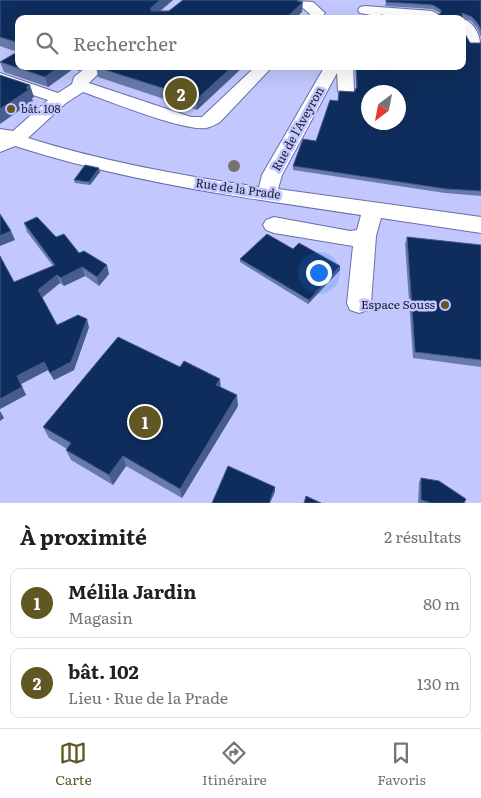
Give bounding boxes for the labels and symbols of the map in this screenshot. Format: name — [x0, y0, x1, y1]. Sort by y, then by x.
pin: 2 — [165, 75, 197, 113]
street label: Rue de l'Aveyron — [266, 83, 328, 174]
north arrow — [361, 85, 406, 130]
place label: bât. 108 — [21, 100, 60, 116]
marker: bât. 108 — [5, 103, 17, 115]
street label: Rue de la Prade — [194, 173, 282, 203]
your location — [306, 260, 332, 286]
place label: Espace Souss — [361, 295, 436, 313]
marker: Espace Souss — [439, 299, 451, 311]
pin: 1 — [129, 403, 161, 441]

